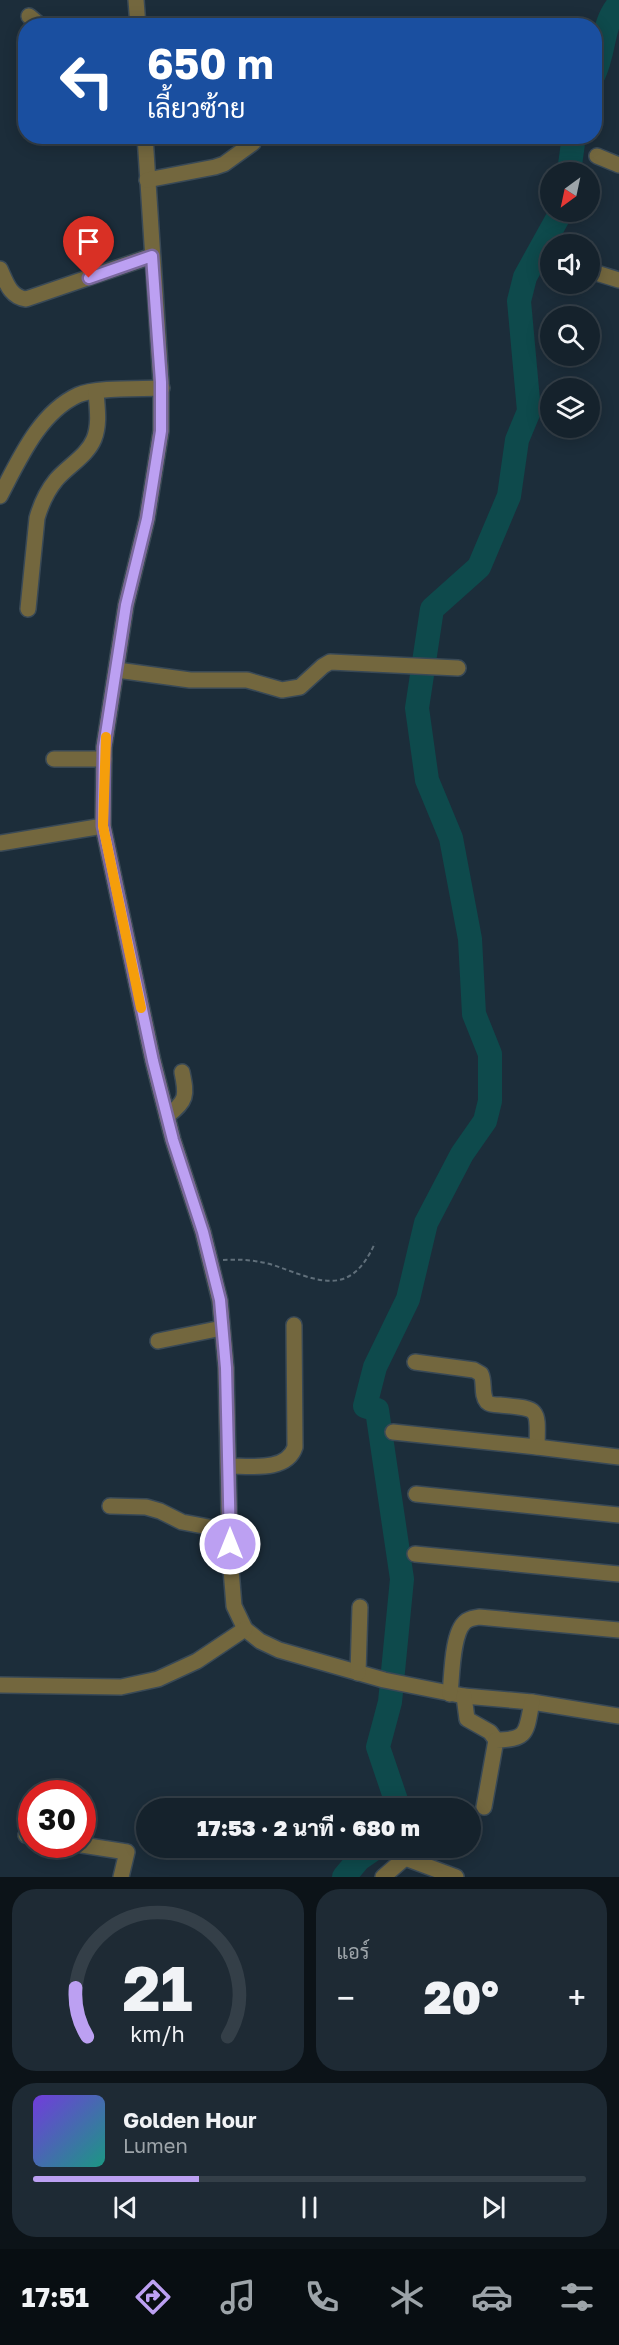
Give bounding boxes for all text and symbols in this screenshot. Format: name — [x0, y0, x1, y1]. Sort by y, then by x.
text: 650 m — [147, 38, 274, 88]
icon: left — [48, 42, 126, 120]
text: เลี้ยวซ้าย — [147, 92, 245, 124]
north arrow — [540, 162, 600, 222]
map controls — [540, 162, 600, 438]
pin — [63, 216, 114, 278]
icon: arrive — [72, 225, 105, 258]
button: sound — [540, 234, 600, 294]
button: search — [540, 306, 600, 366]
button: layers — [540, 378, 600, 438]
position arrow — [198, 1512, 262, 1576]
speed limit sign: 30 — [18, 1780, 96, 1858]
text: 17:53 · 2 นาที · 680 m — [197, 1814, 420, 1841]
text: แอร์ — [337, 1939, 370, 1963]
text: 21 — [123, 1950, 193, 2025]
text: 20° — [424, 1970, 499, 2024]
text: − — [337, 1978, 355, 2017]
text: + — [568, 1978, 586, 2017]
text: km/h — [130, 2021, 185, 2047]
text: Golden Hour — [123, 2106, 257, 2133]
text: Lumen — [123, 2133, 188, 2157]
icon: previous — [109, 2191, 142, 2224]
icon: pause — [293, 2191, 326, 2224]
icon: next — [477, 2191, 510, 2224]
icon: directions — [132, 2276, 174, 2318]
icon: music — [217, 2276, 259, 2318]
icon: phone — [301, 2276, 343, 2318]
icon: climate — [386, 2276, 428, 2318]
icon: car — [471, 2276, 513, 2318]
icon: filters — [556, 2276, 598, 2318]
text: 17:51 — [21, 2281, 89, 2313]

